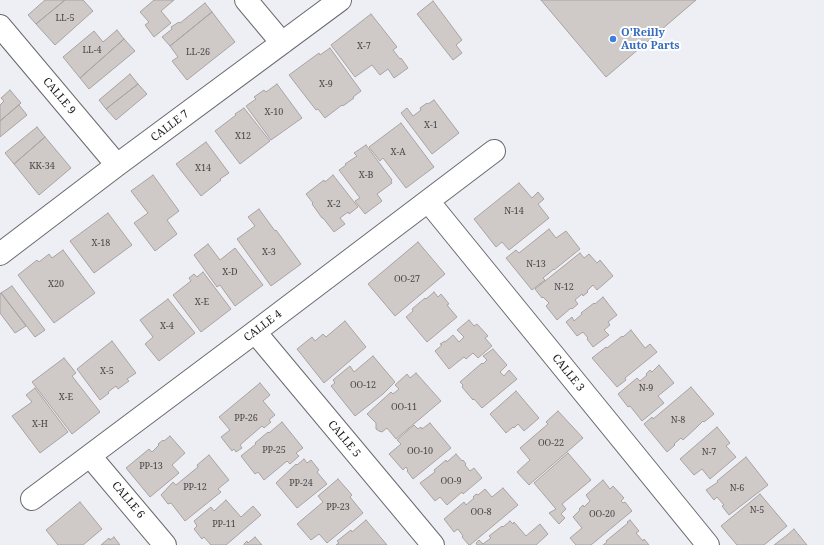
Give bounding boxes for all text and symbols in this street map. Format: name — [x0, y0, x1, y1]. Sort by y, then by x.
house number: LL-5 — [55, 13, 75, 23]
place label: O'Reilly Auto Parts — [621, 26, 680, 52]
marker: O'Reilly Auto Parts — [608, 34, 618, 44]
house number: X-7 — [357, 41, 371, 51]
house number: LL-4 — [82, 45, 102, 55]
house number: LL-26 — [186, 47, 210, 57]
street label: CALLE 9 — [40, 75, 78, 117]
house number: X-9 — [319, 79, 333, 89]
street label: CALLE 7 — [148, 107, 192, 145]
house number: X-10 — [265, 107, 283, 117]
house number: X-1 — [424, 120, 438, 130]
house number: X12 — [235, 131, 251, 141]
house number: X-A — [390, 147, 406, 157]
house number: KK-34 — [29, 161, 55, 171]
house number: X14 — [195, 163, 211, 173]
house number: X-B — [359, 170, 373, 180]
house number: X-2 — [327, 199, 341, 209]
house number: N-14 — [504, 206, 524, 216]
house number: X-18 — [92, 238, 110, 248]
house number: X-3 — [262, 247, 276, 257]
house number: N-13 — [526, 259, 546, 269]
house number: X-D — [222, 267, 238, 277]
house number: OO-27 — [394, 274, 420, 284]
house number: X20 — [48, 279, 64, 289]
house number: N-12 — [554, 282, 574, 292]
house number: X-E — [195, 297, 209, 307]
street label: CALLE 4 — [241, 307, 285, 345]
house number: X-4 — [160, 321, 174, 331]
street label: CALLE 3 — [549, 352, 587, 394]
house number: X-5 — [100, 366, 114, 376]
house number: OO-12 — [350, 380, 376, 390]
house number: N-9 — [639, 383, 653, 393]
house number: X-E — [59, 392, 73, 402]
house number: OO-11 — [391, 402, 417, 412]
house number: PP-26 — [234, 413, 258, 423]
house number: N-8 — [671, 415, 685, 425]
street label: CALLE 5 — [325, 418, 363, 460]
house number: X-H — [32, 419, 48, 429]
house number: OO-22 — [538, 438, 564, 448]
house number: PP-25 — [262, 445, 286, 455]
house number: OO-10 — [407, 446, 433, 456]
house number: N-7 — [702, 447, 716, 457]
house number: PP-13 — [139, 461, 163, 471]
house number: OO-9 — [440, 476, 462, 486]
house number: PP-24 — [289, 478, 313, 488]
street label: CALLE 6 — [109, 479, 147, 521]
house number: PP-12 — [183, 482, 207, 492]
house number: N-6 — [730, 483, 744, 493]
house number: PP-23 — [326, 502, 350, 512]
house number: N-5 — [750, 505, 764, 515]
house number: OO-8 — [470, 507, 492, 517]
house number: OO-20 — [589, 509, 615, 519]
house number: PP-11 — [212, 519, 236, 529]

